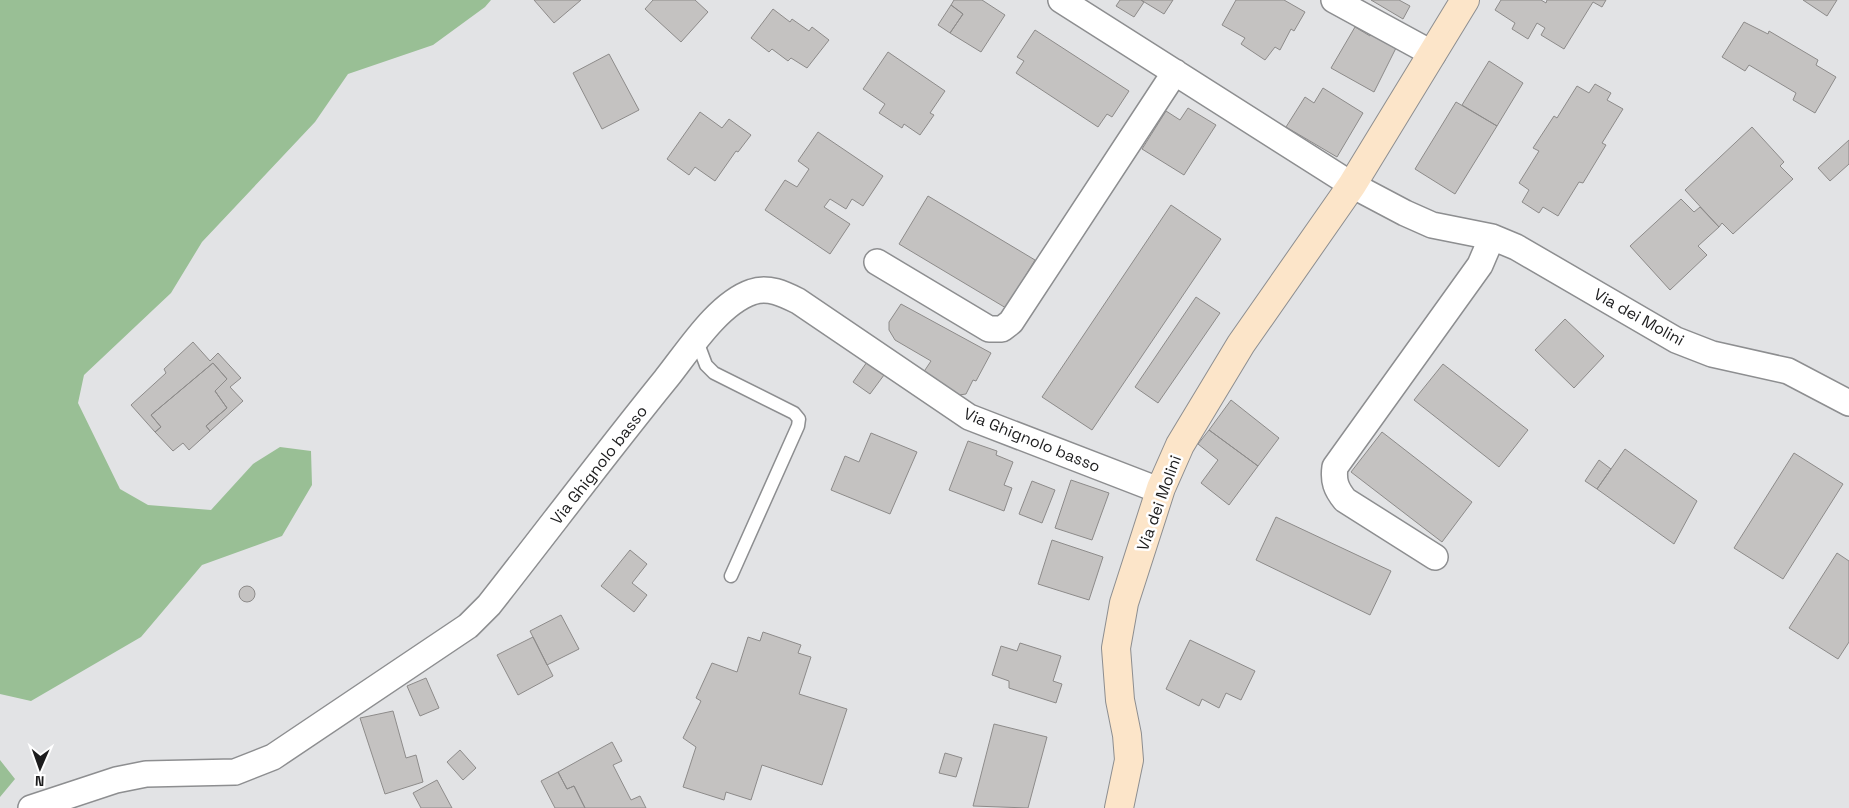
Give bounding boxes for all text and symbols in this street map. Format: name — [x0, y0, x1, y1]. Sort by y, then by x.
street label: Via dei Molini — [1590, 284, 1688, 350]
street label: Via Ghignolo basso — [546, 401, 652, 529]
street label: Via Ghignolo basso — [961, 403, 1103, 477]
street label: Via dei Molini — [1132, 452, 1186, 554]
north arrow — [15, 743, 65, 793]
text: N — [35, 772, 45, 790]

